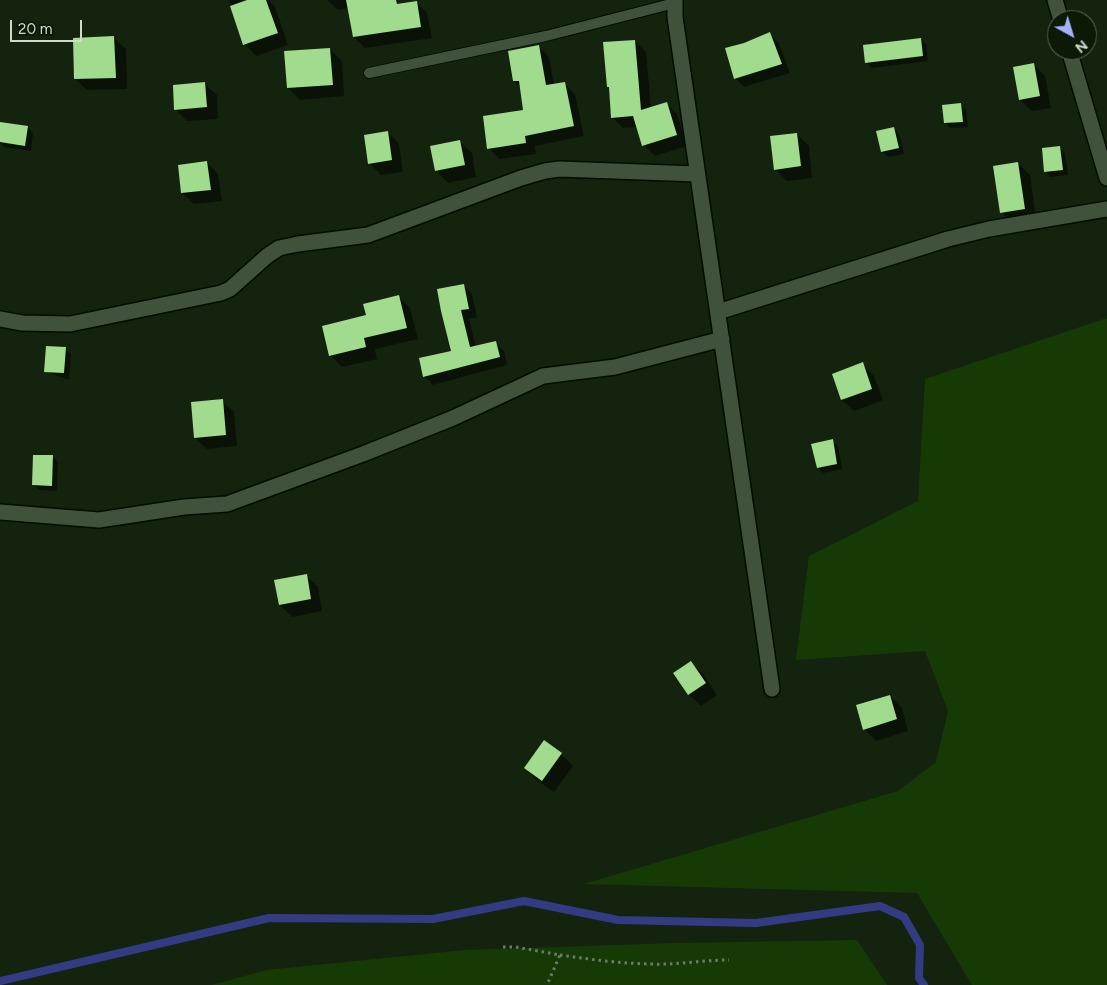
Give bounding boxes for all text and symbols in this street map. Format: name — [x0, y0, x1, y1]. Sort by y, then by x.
scale bar — [12, 10, 85, 42]
north arrow — [1047, 10, 1097, 60]
text: 20 m — [18, 20, 52, 38]
text: N — [1072, 36, 1091, 56]

